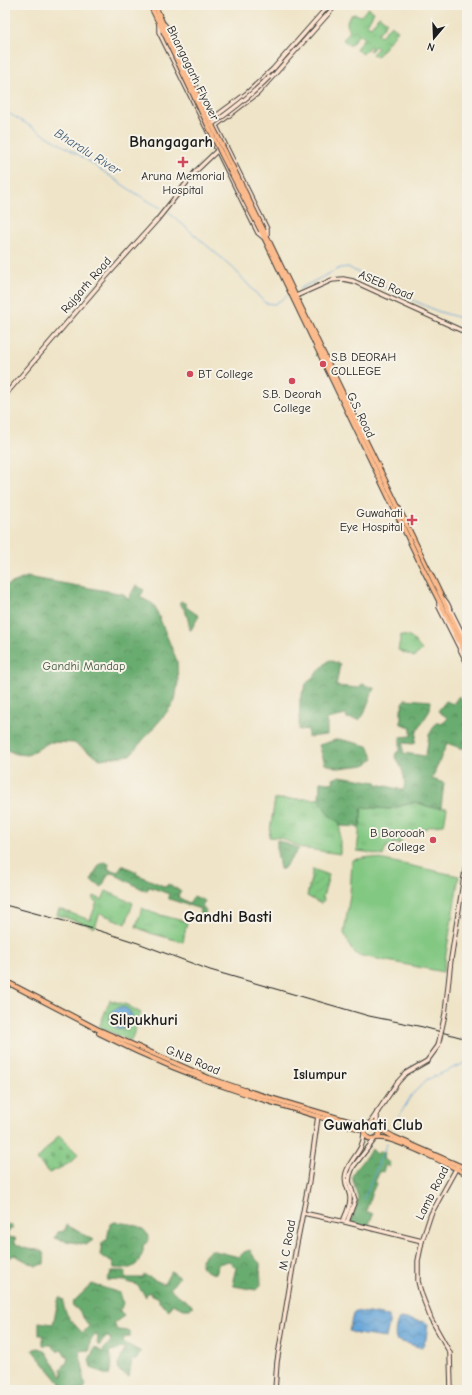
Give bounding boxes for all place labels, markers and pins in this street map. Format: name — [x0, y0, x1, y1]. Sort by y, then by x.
marker: Aruna Memorial Hospital — [177, 156, 189, 168]
place label: Aruna Memorial Hospital — [141, 169, 225, 197]
place label: S.B DEORAH COLLEGE — [331, 350, 396, 378]
marker: S.B DEORAH COLLEGE — [318, 359, 328, 369]
place label: BT College — [198, 367, 253, 381]
marker: BT College — [185, 369, 195, 379]
marker: S.B. Deorah College — [287, 376, 297, 386]
place label: S.B. Deorah College — [263, 387, 321, 415]
place label: Guwahati Eye Hospital — [340, 506, 403, 534]
marker: Guwahati Eye Hospital — [406, 514, 418, 526]
place label: B Borooah College — [370, 826, 425, 854]
marker: B Borooah College — [428, 835, 438, 845]

